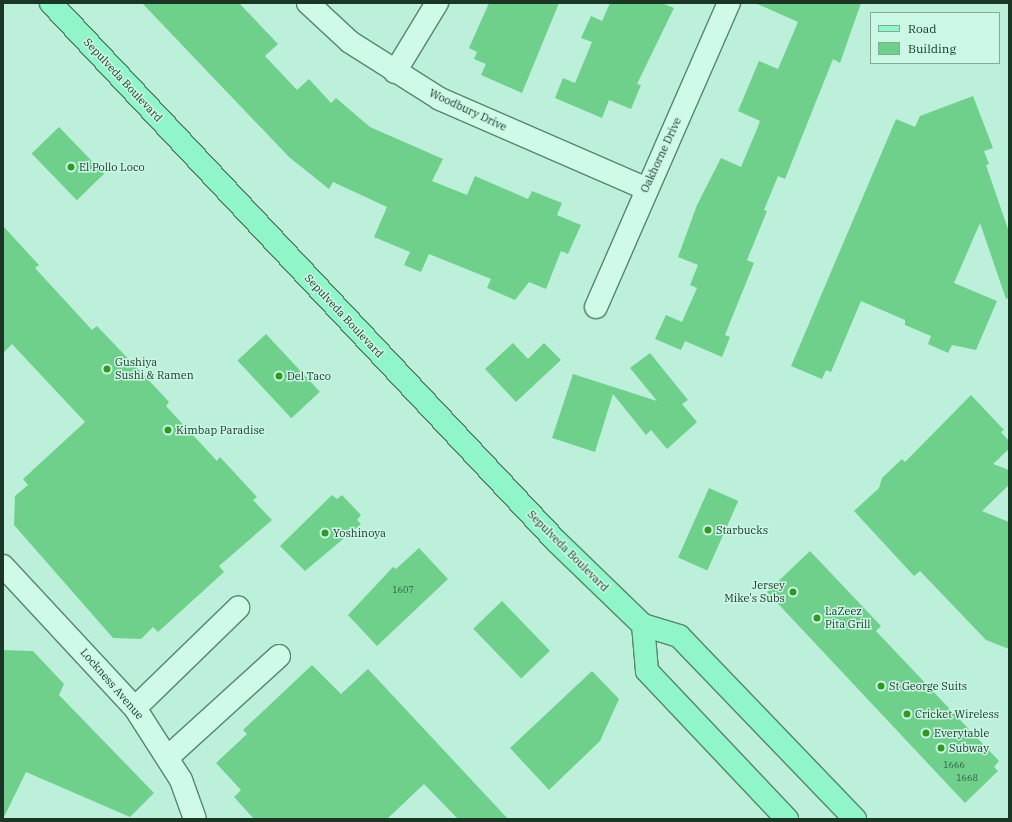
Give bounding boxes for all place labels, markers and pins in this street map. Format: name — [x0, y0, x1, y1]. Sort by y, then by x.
place label: El Pollo Loco — [79, 160, 145, 174]
marker: El Pollo Loco — [66, 162, 76, 172]
place label: Gushiya Sushi & Ramen — [115, 356, 194, 382]
marker: Gushiya Sushi & Ramen — [102, 364, 112, 374]
place label: Del Taco — [287, 369, 331, 383]
marker: Del Taco — [274, 371, 284, 381]
place label: Kimbap Paradise — [176, 423, 265, 437]
marker: Kimbap Paradise — [163, 425, 173, 435]
place label: Starbucks — [716, 523, 768, 537]
marker: Starbucks — [703, 525, 713, 535]
place label: Yoshinoya — [333, 526, 386, 540]
marker: Yoshinoya — [320, 528, 330, 538]
place label: Jersey Mike's Subs — [724, 579, 785, 605]
marker: Jersey Mike's Subs — [788, 587, 798, 597]
place label: LaZeez Pita Grill — [825, 605, 871, 631]
marker: LaZeez Pita Grill — [812, 613, 822, 623]
place label: St George Suits — [889, 679, 967, 693]
marker: St George Suits — [876, 681, 886, 691]
place label: Cricket Wireless — [915, 707, 999, 721]
marker: Cricket Wireless — [902, 709, 912, 719]
place label: Everytable — [934, 726, 989, 740]
marker: Everytable — [921, 728, 931, 738]
place label: Subway — [949, 741, 989, 755]
marker: Subway — [936, 743, 946, 753]

